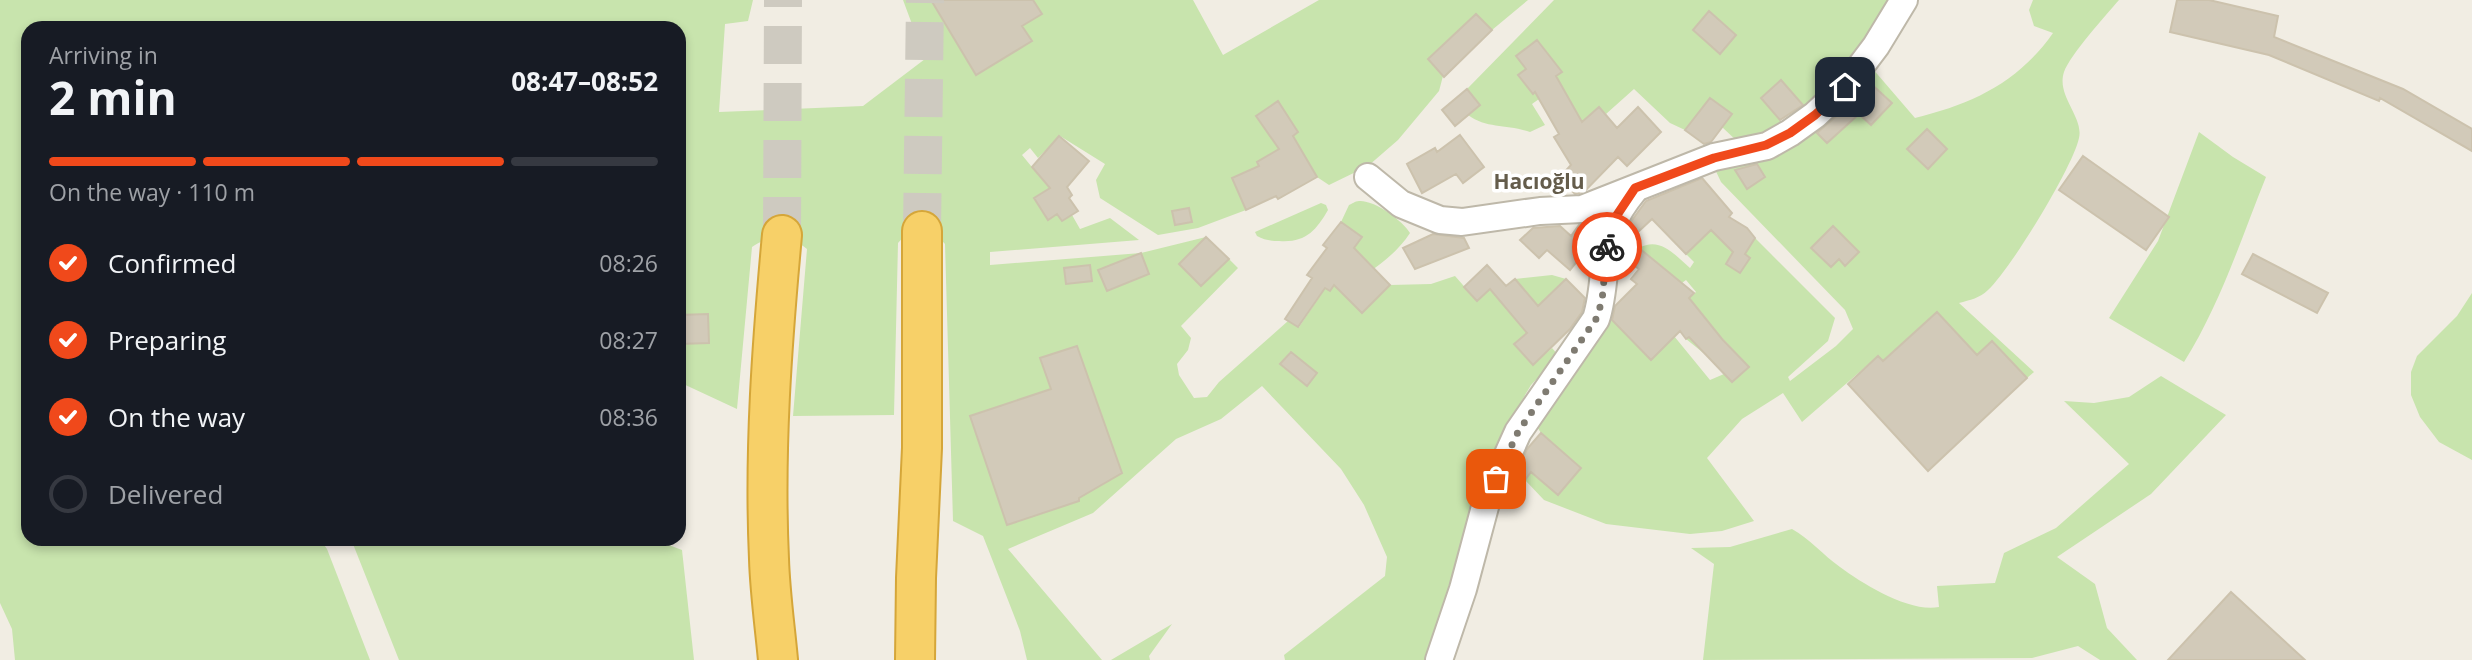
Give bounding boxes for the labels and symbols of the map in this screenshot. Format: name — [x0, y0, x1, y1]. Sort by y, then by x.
pin — [1815, 57, 1875, 117]
district label: Hacıoğlu — [1493, 167, 1585, 195]
courier — [1572, 212, 1642, 282]
pin — [1466, 449, 1526, 509]

